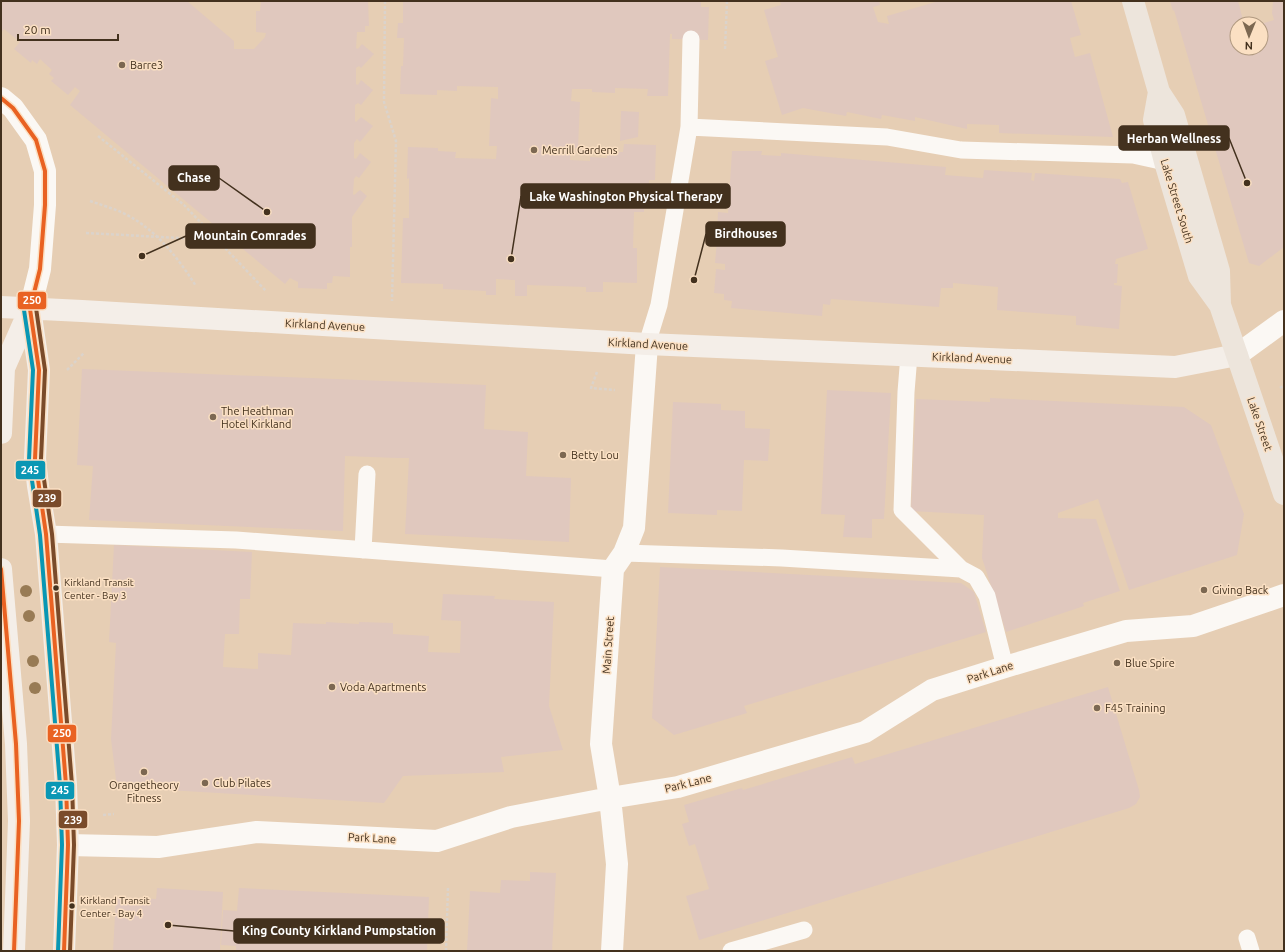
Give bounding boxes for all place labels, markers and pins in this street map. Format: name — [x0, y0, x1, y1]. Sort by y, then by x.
place label: Barre3 — [130, 59, 163, 71]
marker: Barre3 — [117, 60, 127, 70]
callout: Herban Wellness — [1119, 126, 1229, 150]
place label: Merrill Gardens — [542, 144, 618, 156]
marker: Merrill Gardens — [529, 145, 539, 155]
callout: Chase — [169, 166, 219, 190]
callout: Lake Washington Physical Therapy — [521, 184, 730, 208]
callout: Birdhouses — [706, 222, 785, 246]
callout: Mountain Comrades — [186, 224, 315, 248]
place label: The Heathman Hotel Kirkland — [221, 405, 293, 430]
marker: The Heathman Hotel Kirkland — [208, 412, 218, 422]
place label: Betty Lou — [571, 449, 619, 461]
marker: Betty Lou — [558, 450, 568, 460]
place label: Kirkland Transit Center - Bay 3 — [64, 577, 134, 601]
marker: Kirkland Transit Center - Bay 3 — [51, 583, 61, 593]
place label: Giving Back — [1212, 584, 1269, 596]
marker: Giving Back — [1199, 585, 1209, 595]
place label: Blue Spire — [1125, 657, 1175, 669]
marker: Blue Spire — [1112, 658, 1122, 668]
place label: Voda Apartments — [340, 681, 427, 693]
marker: Voda Apartments — [327, 682, 337, 692]
place label: F45 Training — [1105, 702, 1166, 714]
marker: F45 Training — [1092, 703, 1102, 713]
marker: Orangetheory Fitness — [139, 767, 149, 777]
place label: Club Pilates — [213, 777, 271, 789]
marker: Club Pilates — [200, 778, 210, 788]
place label: Orangetheory Fitness — [109, 779, 180, 804]
place label: Kirkland Transit Center - Bay 4 — [80, 895, 150, 919]
marker: Kirkland Transit Center - Bay 4 — [67, 901, 77, 911]
callout: King County Kirkland Pumpstation — [234, 919, 444, 943]

